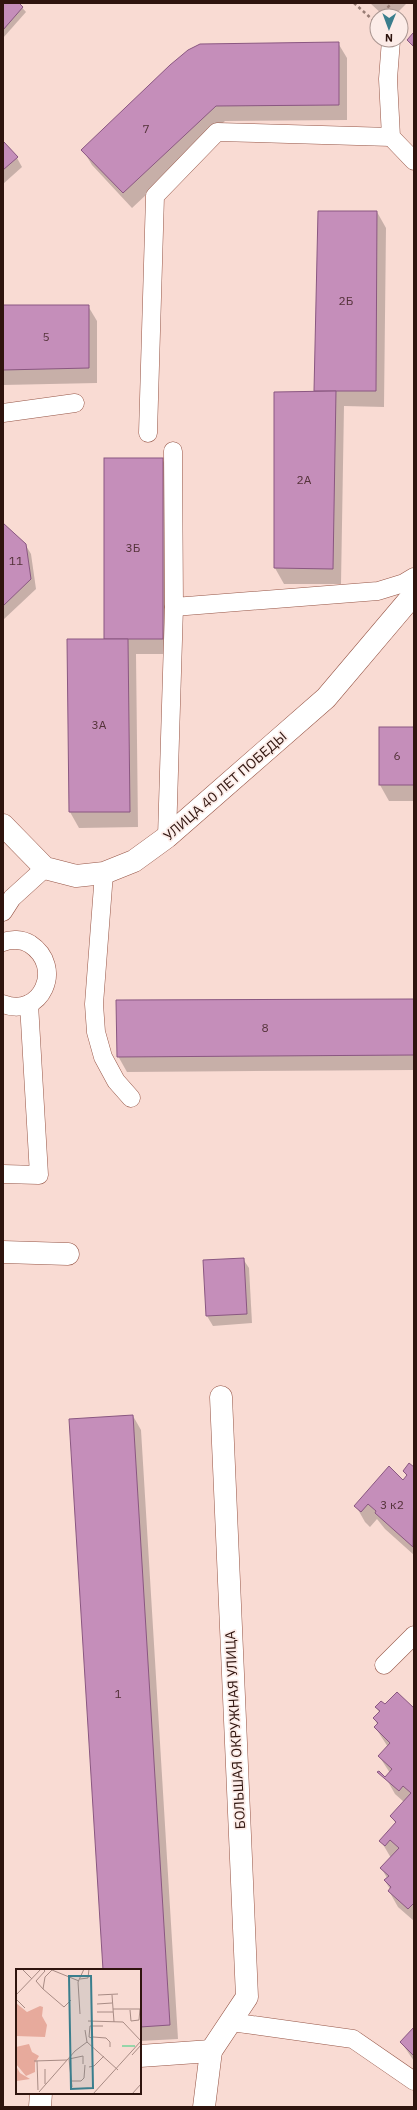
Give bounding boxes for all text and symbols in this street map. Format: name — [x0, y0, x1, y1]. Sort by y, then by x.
north arrow — [369, 8, 409, 48]
text: N — [385, 31, 393, 45]
house number: 7 — [142, 121, 150, 136]
house number: 2Б — [339, 293, 353, 308]
house number: 5 — [42, 329, 50, 344]
house number: 2А — [297, 472, 312, 487]
house number: 3Б — [126, 540, 140, 555]
house number: 11 — [9, 553, 23, 568]
house number: 3А — [92, 717, 107, 732]
street label: УЛИЦА 40 ЛЕТ ПОБЕДЫ — [160, 727, 290, 845]
house number: 6 — [393, 748, 401, 763]
house number: 8 — [261, 1020, 269, 1035]
house number: 3 к2 — [380, 1497, 404, 1512]
street label: БОЛЬШАЯ ОКРУЖНАЯ УЛИЦА — [221, 1630, 249, 1830]
house number: 1 — [114, 1686, 122, 1701]
inset map — [16, 1969, 141, 2094]

